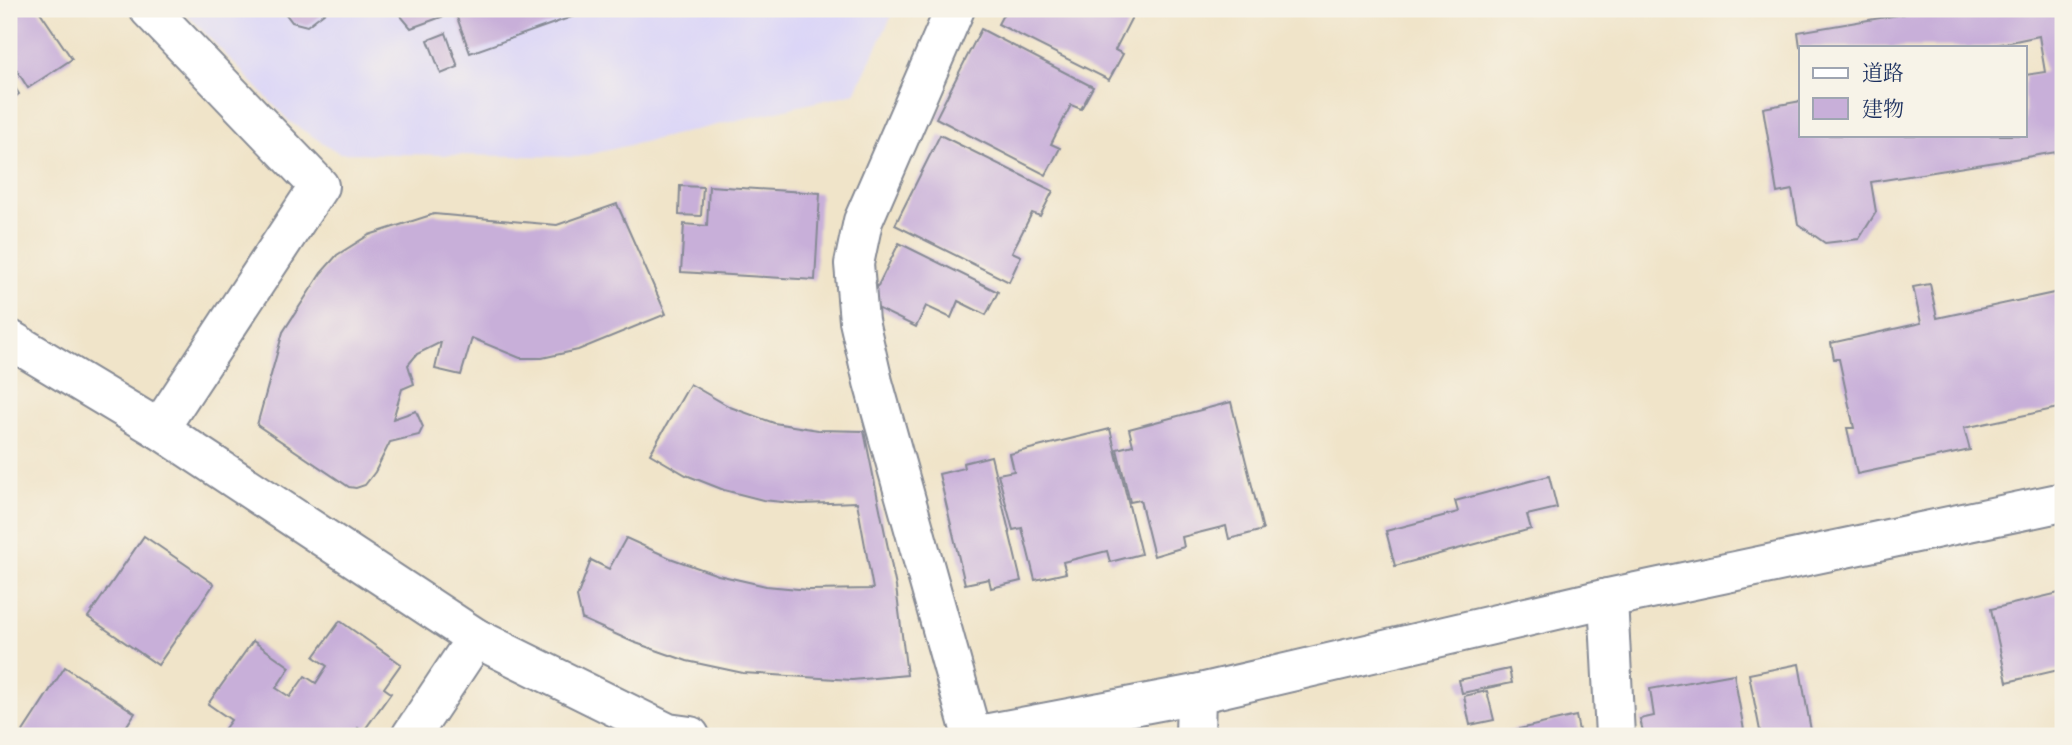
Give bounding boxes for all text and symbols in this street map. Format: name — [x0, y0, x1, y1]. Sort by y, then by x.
legend — [1799, 46, 2026, 136]
text: 道路 — [1862, 60, 1904, 87]
text: 建物 — [1862, 96, 1904, 123]

